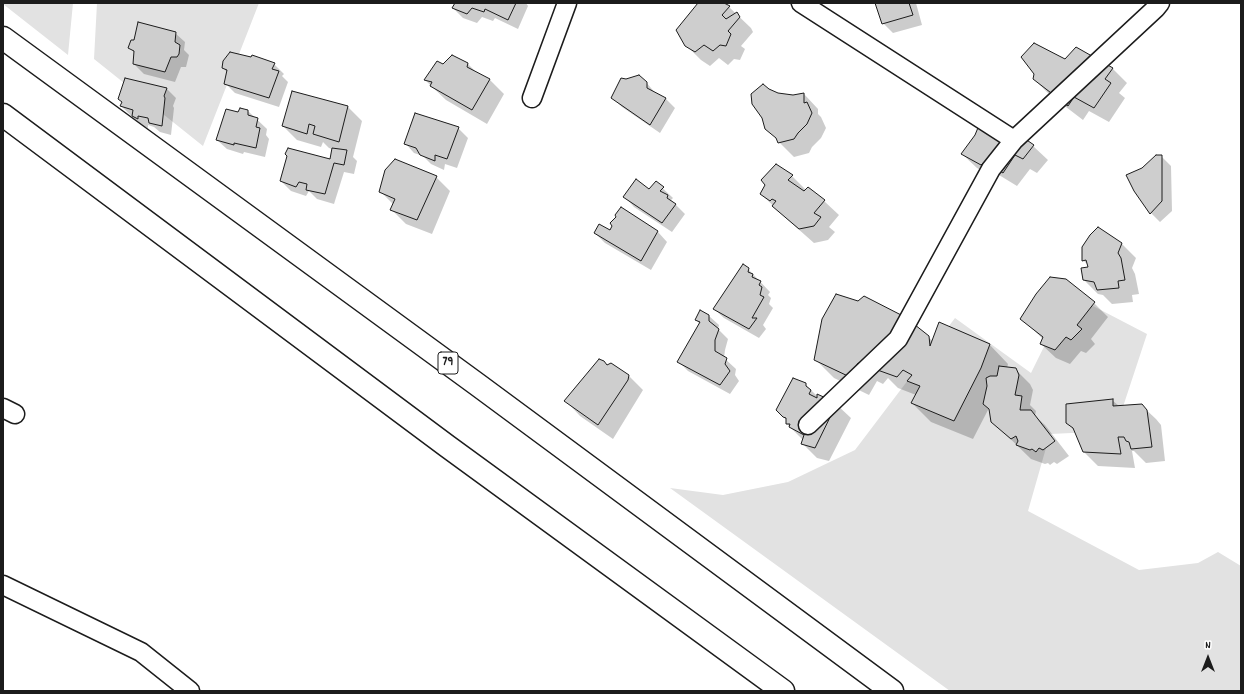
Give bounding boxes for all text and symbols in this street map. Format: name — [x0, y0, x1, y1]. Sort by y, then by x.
road number: 79 — [438, 352, 458, 374]
north arrow — [1188, 638, 1228, 678]
text: N — [1205, 638, 1211, 654]

